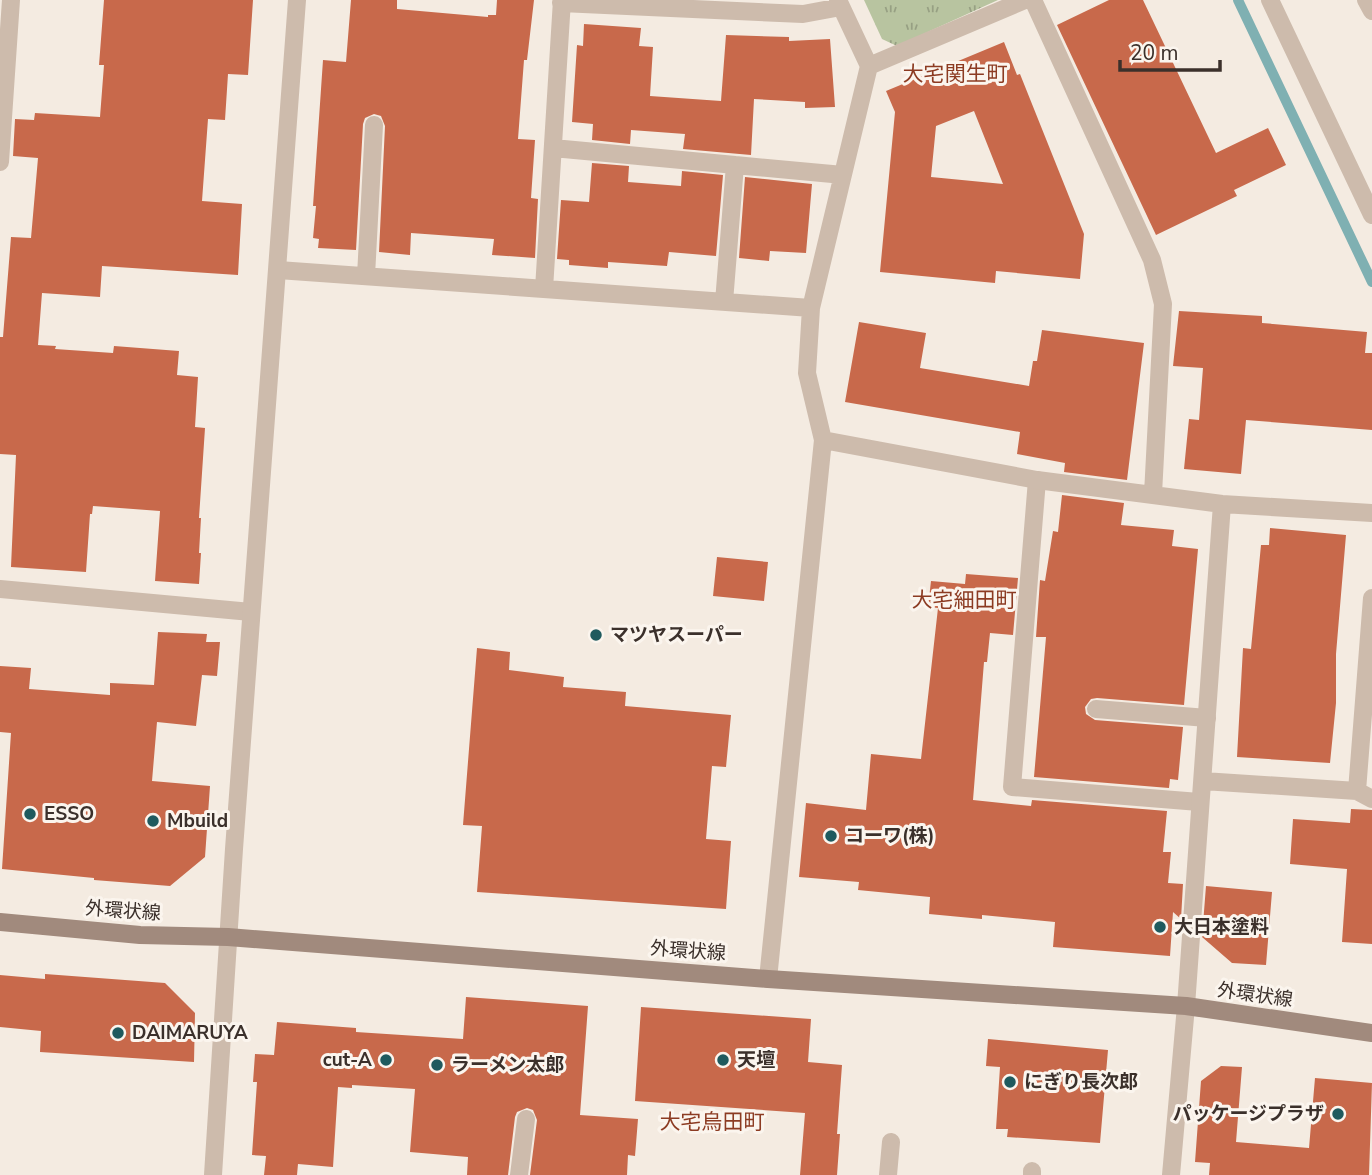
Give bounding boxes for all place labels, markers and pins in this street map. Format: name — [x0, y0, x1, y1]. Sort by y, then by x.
place label: マツヤスーパー — [610, 622, 743, 648]
marker: マツヤスーパー — [588, 627, 604, 643]
place label: ESSO — [44, 801, 94, 827]
marker: ESSO — [22, 806, 38, 822]
place label: Mbuild — [167, 808, 228, 834]
marker: Mbuild — [145, 813, 161, 829]
place label: コーワ(株) — [845, 823, 935, 849]
marker: コーワ(株) — [823, 828, 839, 844]
place label: 大日本塗料 — [1174, 914, 1269, 940]
marker: 大日本塗料 — [1152, 919, 1168, 935]
place label: DAIMARUYA — [132, 1020, 249, 1046]
marker: DAIMARUYA — [110, 1025, 126, 1041]
place label: cut-A — [323, 1047, 373, 1073]
place label: 天壇 — [737, 1047, 775, 1073]
marker: cut-A — [378, 1052, 394, 1068]
place label: ラーメン太郎 — [451, 1052, 564, 1078]
marker: 天壇 — [715, 1052, 731, 1068]
marker: ラーメン太郎 — [429, 1057, 445, 1073]
place label: にぎり長次郎 — [1024, 1069, 1138, 1095]
marker: にぎり長次郎 — [1002, 1074, 1018, 1090]
place label: パッケージプラザ — [1172, 1101, 1324, 1127]
marker: パッケージプラザ — [1330, 1106, 1346, 1122]

